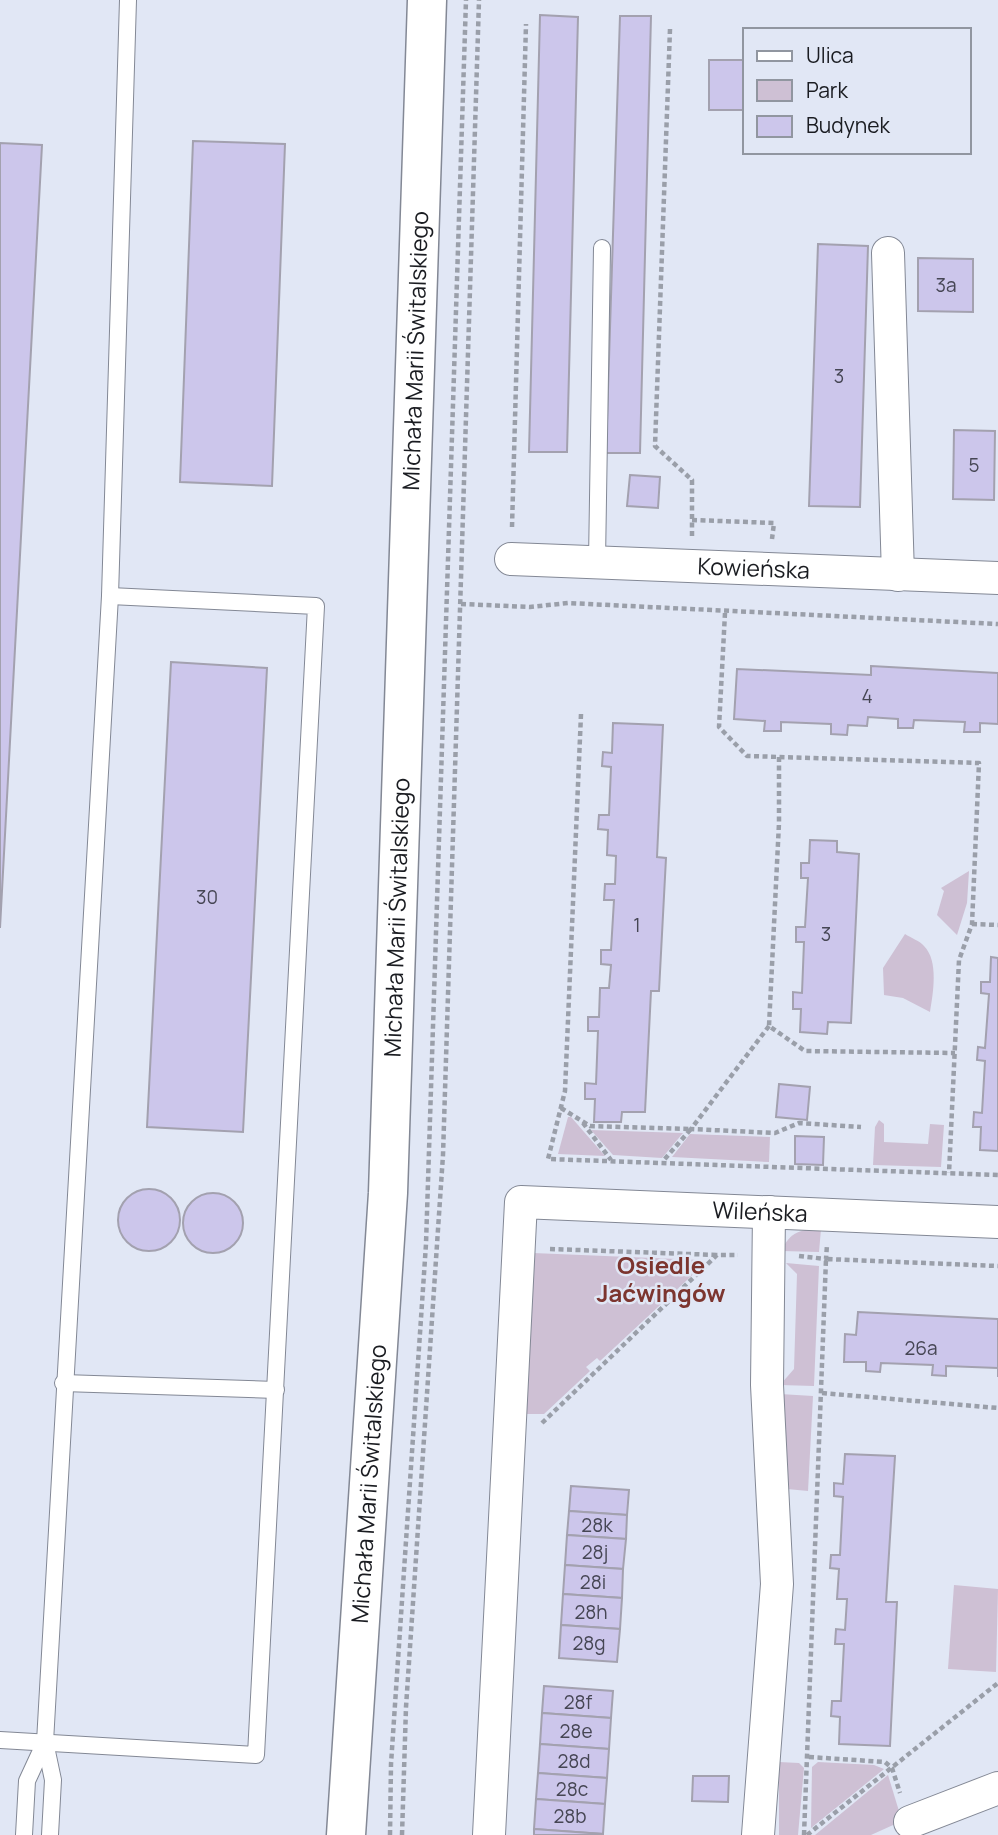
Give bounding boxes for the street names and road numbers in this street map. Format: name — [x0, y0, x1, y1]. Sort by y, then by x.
street label: Michała Marii Świtalskiego — [394, 211, 435, 491]
street label: Kowieńska — [697, 549, 811, 586]
street label: Michała Marii Świtalskiego — [375, 777, 417, 1058]
street label: Wileńska — [712, 1193, 808, 1229]
street label: Michała Marii Świtalskiego — [343, 1343, 393, 1624]

